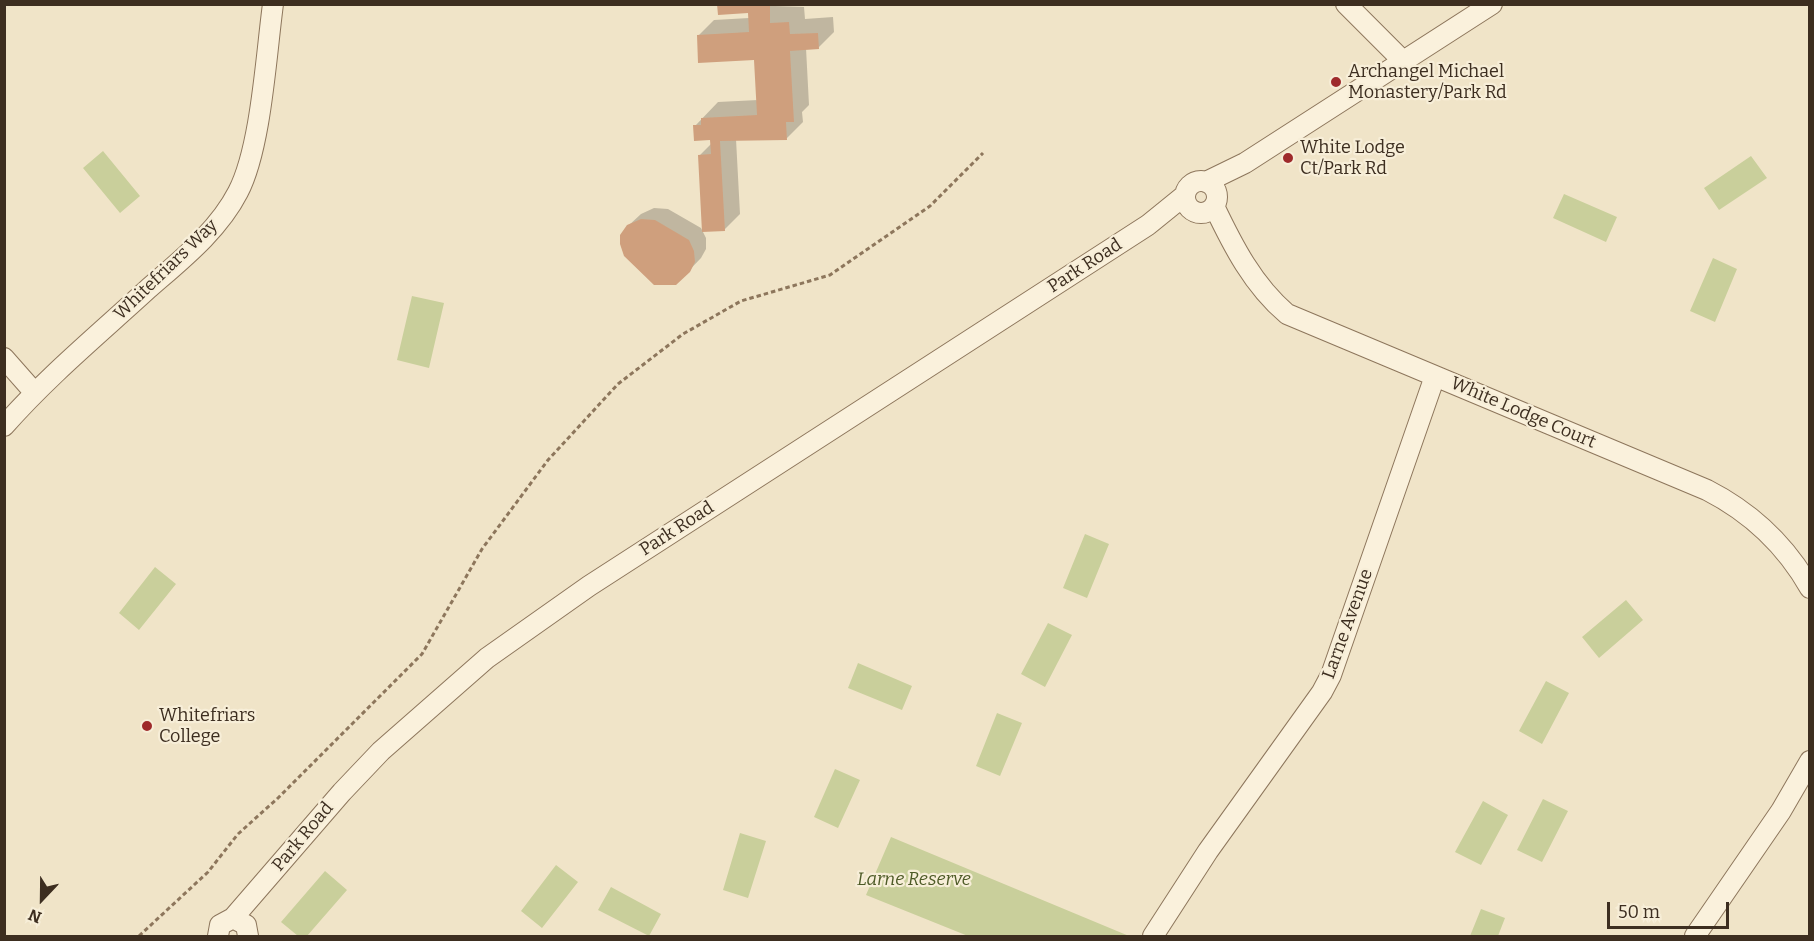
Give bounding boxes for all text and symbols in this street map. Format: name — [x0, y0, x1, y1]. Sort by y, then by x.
place label: Archangel Michael Monastery/Park Rd — [1348, 61, 1507, 104]
marker: Archangel Michael Monastery/Park Rd — [1329, 75, 1343, 89]
place label: White Lodge Ct/Park Rd — [1300, 137, 1405, 180]
marker: White Lodge Ct/Park Rd — [1281, 151, 1295, 165]
street label: Whitefriars Way — [110, 215, 222, 325]
street label: Park Road — [1044, 234, 1126, 298]
street label: White Lodge Court — [1447, 373, 1599, 453]
street label: Park Road — [636, 497, 718, 561]
street label: Larne Avenue — [1318, 566, 1378, 682]
place label: Whitefriars College — [159, 705, 255, 748]
marker: Whitefriars College — [140, 719, 154, 733]
street label: Park Road — [268, 798, 338, 876]
north arrow — [12, 869, 72, 929]
park label: Larne Reserve — [857, 869, 971, 891]
scale bar — [1610, 890, 1732, 928]
text: 50 m — [1618, 901, 1660, 923]
text: N — [26, 905, 44, 927]

